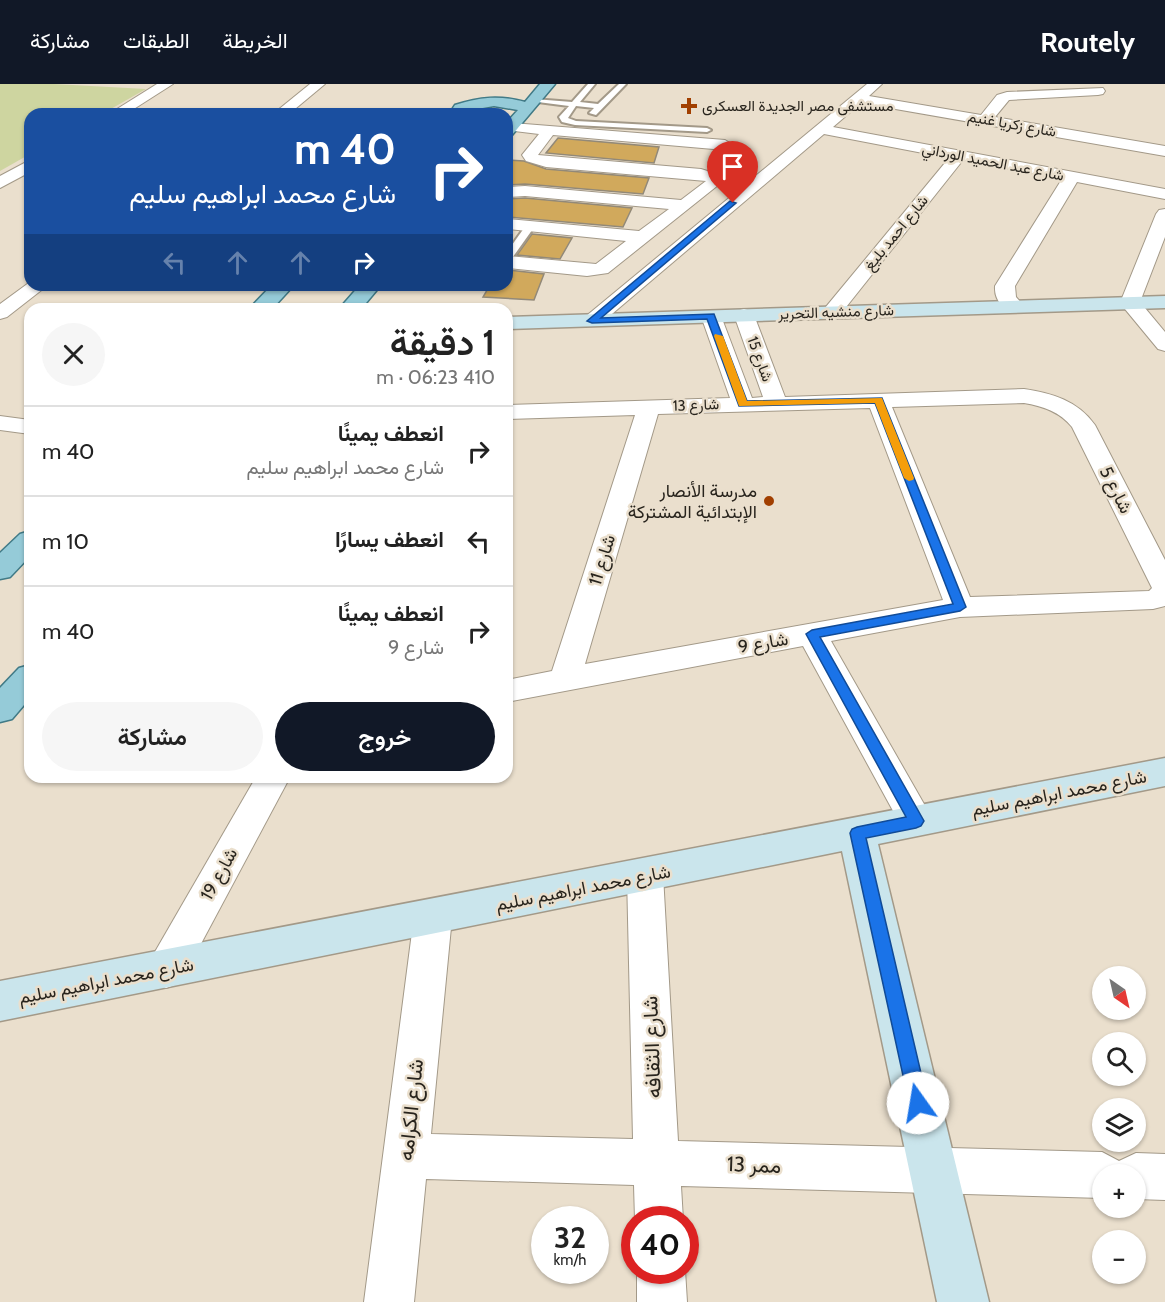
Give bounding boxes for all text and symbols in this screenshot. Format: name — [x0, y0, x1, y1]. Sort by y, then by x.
text: Routely — [1040, 25, 1135, 59]
text: مشاركة — [30, 28, 90, 53]
text: الطبقات — [123, 28, 190, 53]
text: الخريطة — [223, 28, 288, 53]
marker: مستشفى مصر الجديدة العسكرى — [680, 97, 698, 115]
place label: مستشفى مصر الجديدة العسكرى — [702, 97, 893, 116]
street label: شارع زكريا غنيم — [966, 107, 1058, 143]
text: 40 m — [294, 123, 396, 175]
icon: right — [417, 132, 495, 210]
street label: شارع عبد الحميد الورداني — [920, 139, 1066, 189]
pin — [707, 141, 758, 203]
icon: arrive — [716, 150, 749, 183]
text: شارع محمد ابراهيم سليم — [129, 177, 396, 210]
street label: شارع احمد بليغ — [860, 192, 933, 275]
icon: left — [158, 246, 191, 279]
icon: ahead — [221, 246, 254, 279]
icon: ahead — [284, 246, 317, 279]
icon: right — [347, 246, 380, 279]
street label: شارع منشيه التحرير — [777, 301, 895, 325]
text: 1 دقيقة — [390, 320, 495, 364]
button: close — [42, 323, 105, 386]
street label: شارع 15 — [742, 334, 776, 385]
text: 410 m · 06:23 — [376, 365, 495, 389]
street label: شارع 13 — [672, 395, 720, 417]
text: انعطف يمينًا — [338, 420, 444, 447]
icon: right — [462, 435, 495, 468]
text: 40 m — [42, 438, 94, 465]
text: شارع محمد ابراهيم سليم — [246, 455, 444, 479]
street label: شارع 5 — [1094, 463, 1137, 518]
place label: مدرسة الأنصار الإبتدائية المشتركة — [628, 480, 757, 524]
marker: مدرسة الأنصار الإبتدائية المشتركة — [762, 494, 776, 508]
icon: left — [462, 525, 495, 558]
text: انعطف يسارًا — [335, 526, 444, 553]
text: 10 m — [42, 528, 89, 555]
street label: شارع 11 — [584, 532, 621, 588]
text: انعطف يمينًا — [338, 600, 444, 627]
icon: right — [462, 615, 495, 648]
text: 40 m — [42, 618, 94, 645]
street label: شارع 9 — [736, 628, 790, 659]
text: شارع 9 — [388, 635, 444, 659]
button: مشاركة — [42, 702, 263, 771]
button: خروج — [275, 702, 495, 771]
street label: شارع محمد ابراهيم سليم — [970, 765, 1149, 822]
street label: شارع 19 — [196, 844, 243, 904]
street label: شارع محمد ابراهيم سليم — [494, 860, 673, 917]
street label: شارع محمد ابراهيم سليم — [17, 953, 196, 1010]
north arrow — [1092, 966, 1146, 1020]
map controls — [1092, 966, 1146, 1284]
street label: شارع الثقافه — [637, 995, 668, 1099]
button: search — [1092, 1032, 1146, 1086]
street label: شارع الكرامه — [393, 1058, 430, 1162]
position arrow — [886, 1071, 950, 1135]
button: layers — [1092, 1098, 1146, 1152]
street label: ممر 13 — [726, 1151, 782, 1179]
button: + — [1092, 1164, 1146, 1218]
speed limit sign: 40 — [621, 1206, 699, 1284]
text: 32 — [554, 1219, 586, 1256]
button: − — [1092, 1230, 1146, 1284]
text: km/h — [554, 1251, 586, 1269]

